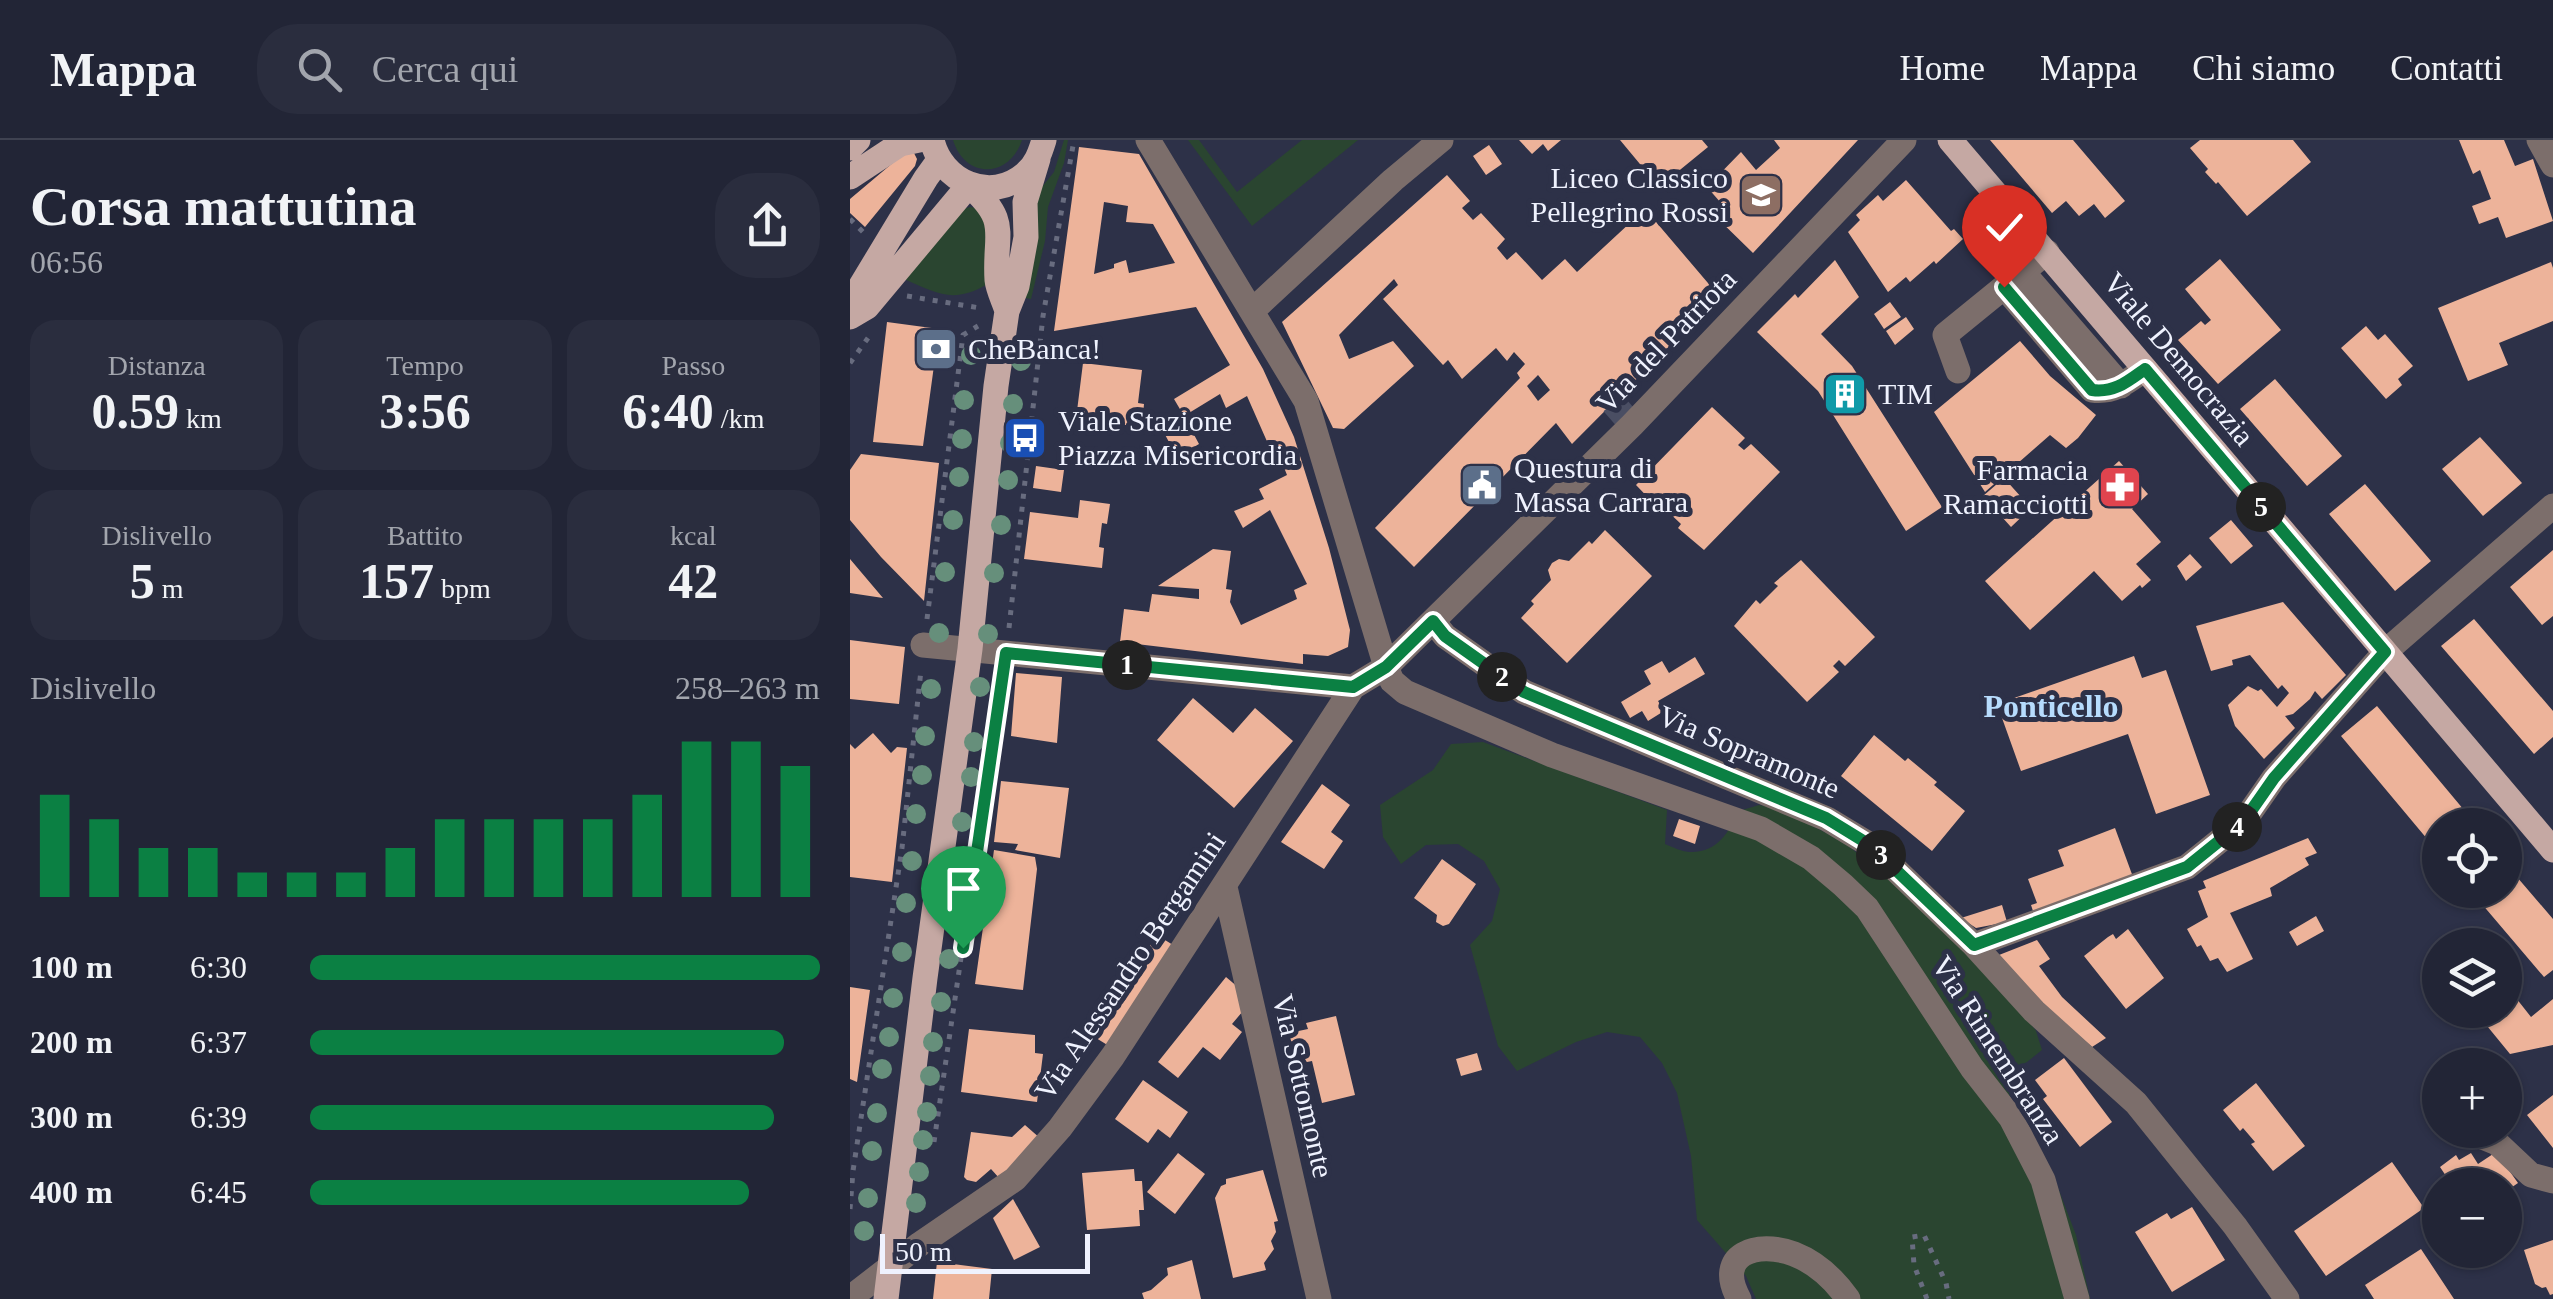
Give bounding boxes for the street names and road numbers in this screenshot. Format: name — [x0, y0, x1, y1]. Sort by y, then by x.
street label: Via del Patriota — [1589, 262, 1742, 419]
street label: Viale Democrazia — [2097, 266, 2261, 452]
street label: Via Sopramonte — [1653, 698, 1845, 805]
street label: Via Alessandro Bergamini — [1028, 826, 1232, 1106]
street label: Via Rimembranza — [1925, 950, 2071, 1150]
street label: Via Sottomonte — [1266, 991, 1341, 1181]

